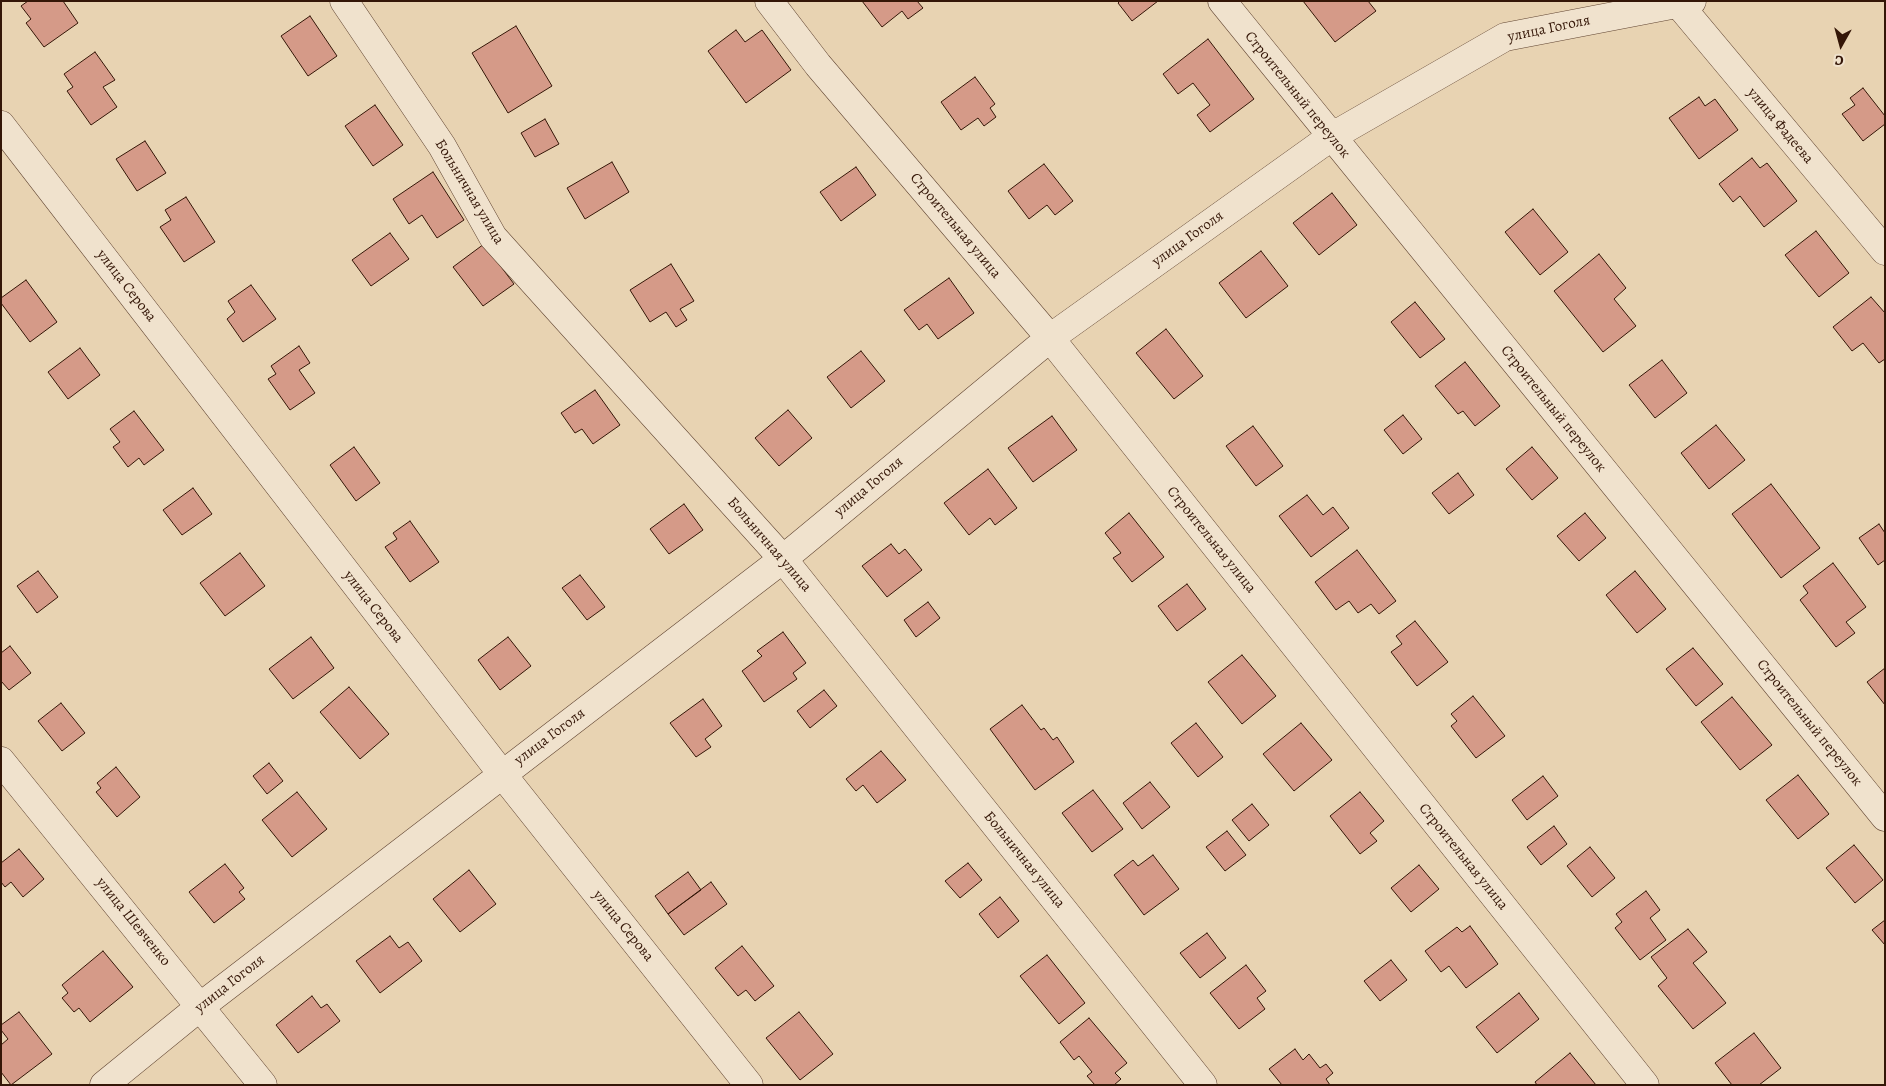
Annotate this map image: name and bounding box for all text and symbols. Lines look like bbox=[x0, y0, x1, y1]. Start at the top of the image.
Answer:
street label: улица Гоголя bbox=[1506, 11, 1592, 47]
north arrow bbox=[1816, 20, 1866, 70]
street label: Строительный переулок bbox=[1240, 28, 1354, 162]
text: С bbox=[1834, 50, 1845, 70]
street label: улица Фадеева bbox=[1743, 84, 1817, 168]
street label: Больничная улица bbox=[431, 136, 507, 248]
street label: Строительная улица bbox=[906, 170, 1004, 282]
street label: улица Гоголя bbox=[1149, 207, 1227, 271]
street label: улица Серова bbox=[92, 246, 160, 326]
street label: Строительный переулок bbox=[1496, 342, 1610, 476]
street label: улица Гоголя bbox=[831, 453, 907, 521]
street label: Строительная улица bbox=[1162, 483, 1260, 597]
street label: Больничная улица bbox=[723, 494, 815, 596]
street label: улица Серова bbox=[339, 567, 407, 647]
street label: Строительный переулок bbox=[1752, 656, 1866, 790]
street label: улица Гоголя bbox=[511, 705, 589, 769]
street label: Строительная улица bbox=[1414, 800, 1512, 914]
street label: Больничная улица bbox=[979, 808, 1069, 912]
street label: улица Шевченко bbox=[92, 874, 174, 970]
street label: улица Серова bbox=[589, 887, 657, 965]
street label: улица Гоголя bbox=[191, 951, 269, 1017]

